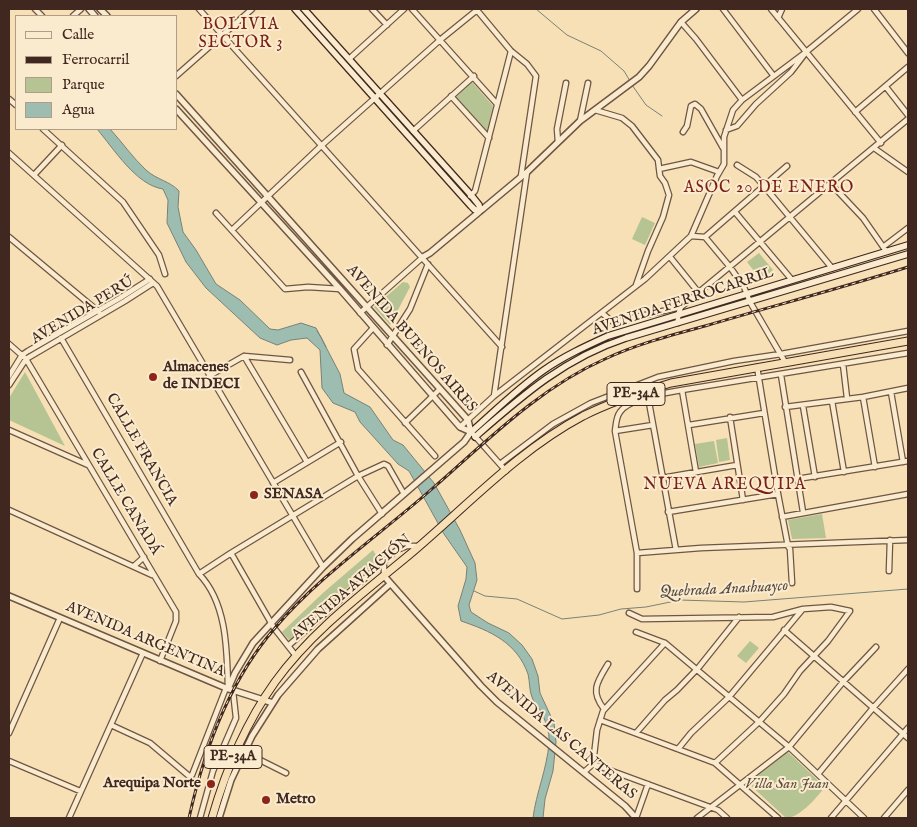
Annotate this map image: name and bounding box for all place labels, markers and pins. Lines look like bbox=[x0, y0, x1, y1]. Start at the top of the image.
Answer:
place label: Almacenes de INDECI bbox=[163, 359, 240, 394]
marker: Almacenes de INDECI bbox=[147, 371, 159, 383]
place label: SENASA bbox=[264, 486, 323, 504]
marker: SENASA bbox=[248, 489, 260, 501]
place label: Arequipa Norte bbox=[103, 775, 201, 793]
marker: Arequipa Norte bbox=[205, 778, 217, 790]
place label: Metro bbox=[276, 791, 316, 809]
marker: Metro bbox=[260, 794, 272, 806]

